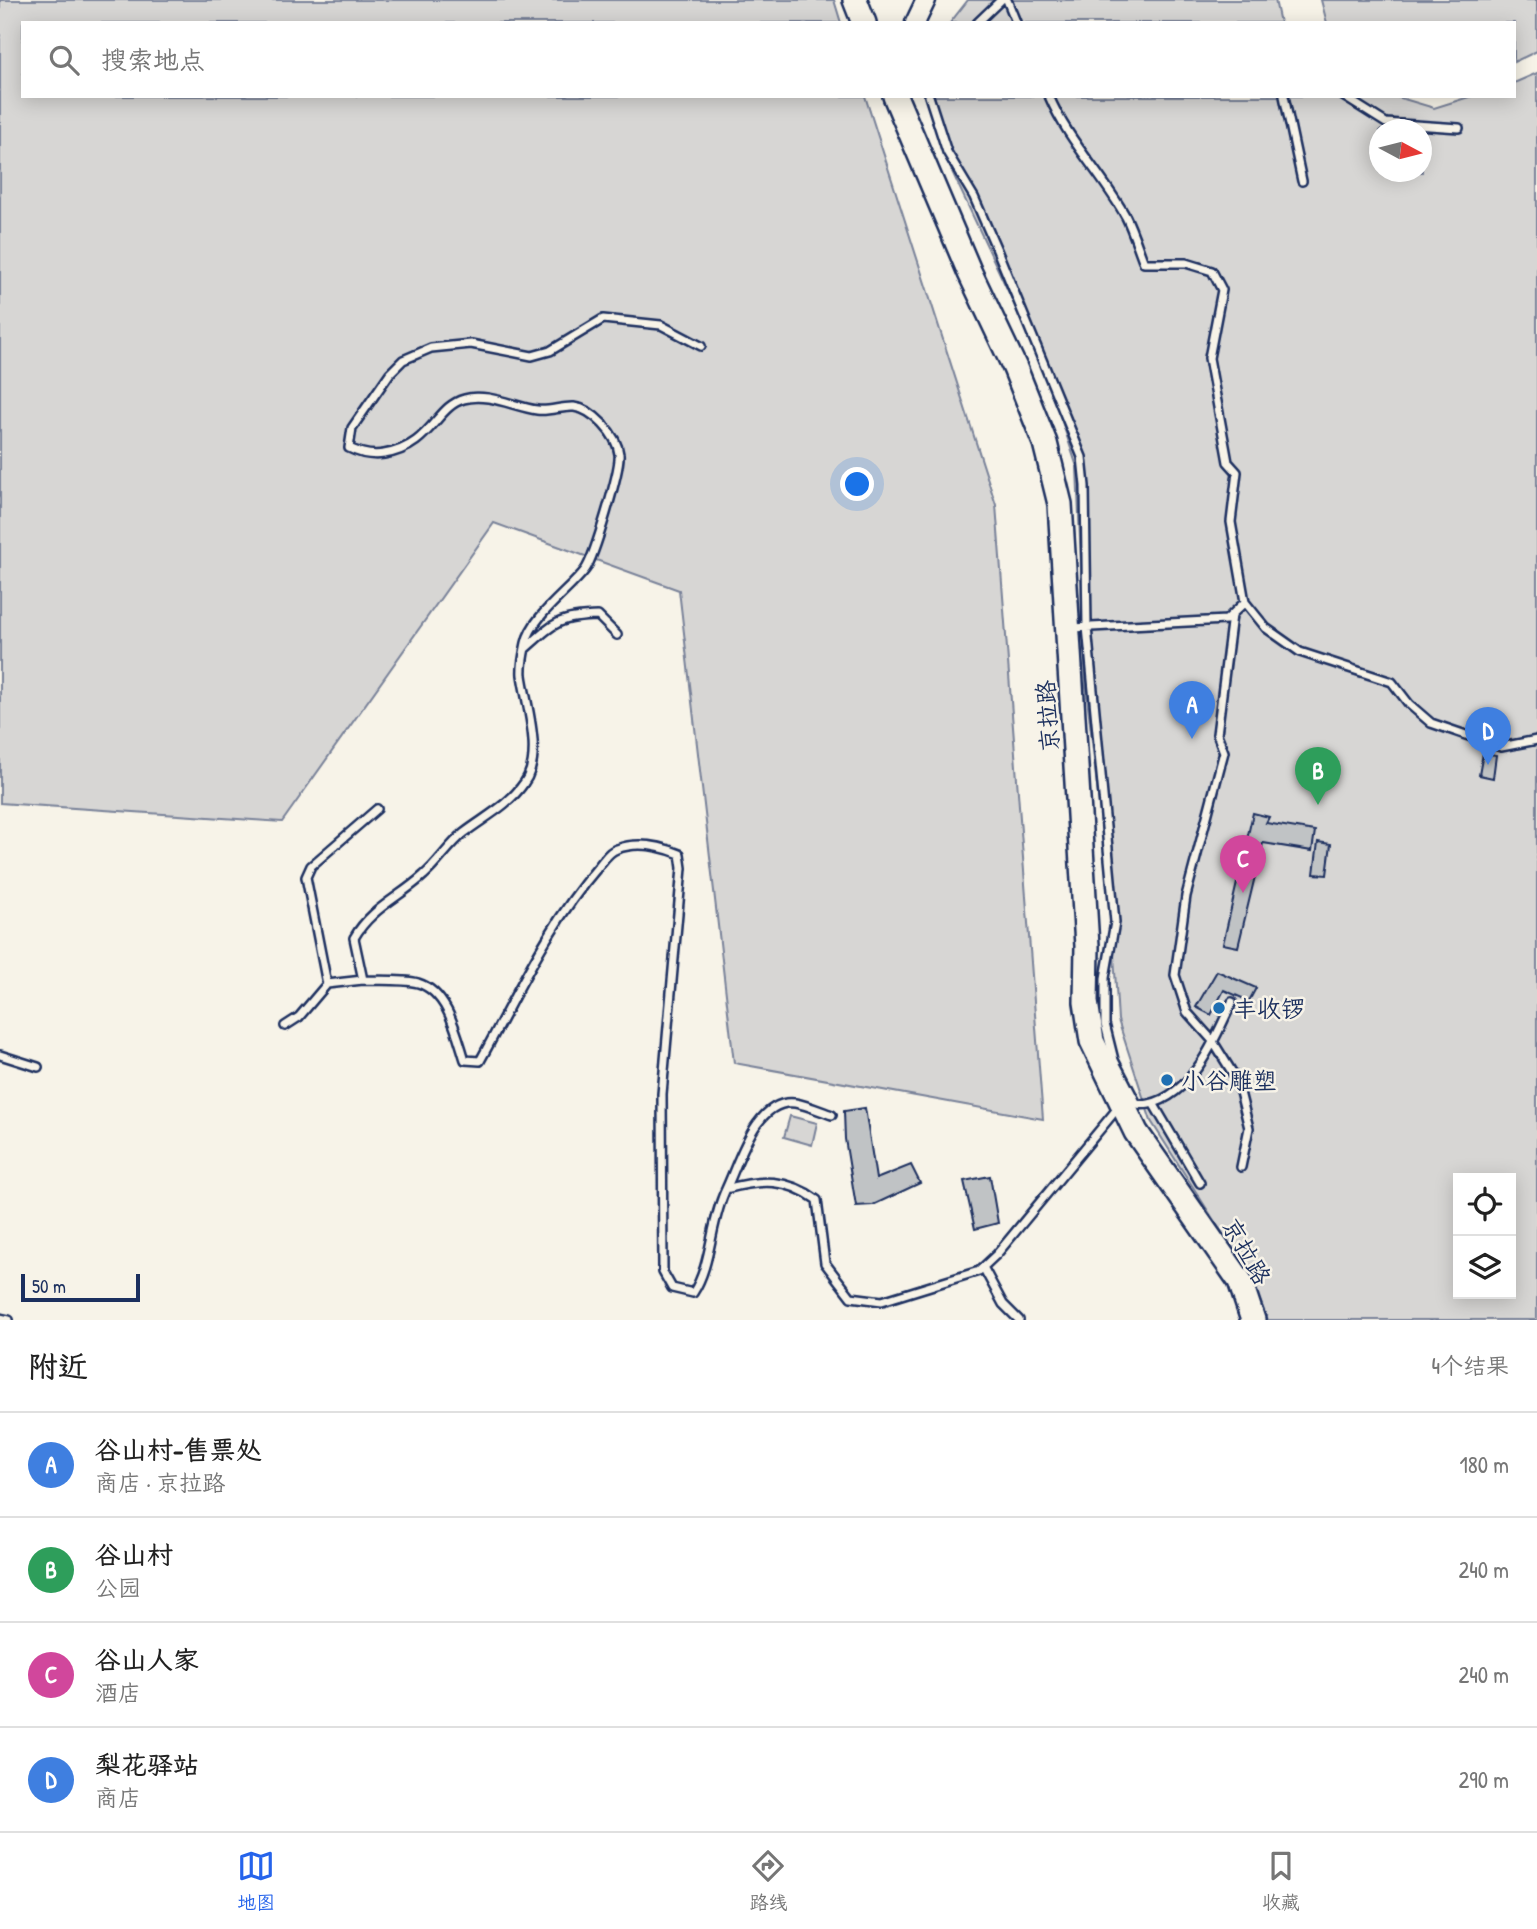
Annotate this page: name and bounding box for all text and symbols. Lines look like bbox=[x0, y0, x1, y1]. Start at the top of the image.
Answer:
search box bbox=[21, 21, 1516, 98]
icon: search bbox=[45, 41, 83, 79]
text: 搜索地点 bbox=[101, 42, 205, 77]
north arrow bbox=[1369, 119, 1432, 182]
your location bbox=[840, 467, 874, 501]
street label: 京拉路 bbox=[1029, 679, 1065, 753]
pin: A bbox=[1169, 681, 1215, 739]
pin: D bbox=[1465, 707, 1511, 765]
pin: B bbox=[1295, 747, 1341, 805]
pin: C bbox=[1220, 835, 1266, 893]
place label: 丰收锣 bbox=[1233, 992, 1305, 1024]
marker: 丰收锣 bbox=[1211, 1000, 1227, 1016]
place label: 小谷雕塑 bbox=[1181, 1064, 1277, 1096]
marker: 小谷雕塑 bbox=[1159, 1072, 1175, 1088]
map controls bbox=[1453, 1173, 1516, 1299]
button: locate bbox=[1453, 1173, 1516, 1236]
street label: 京拉路 bbox=[1215, 1212, 1279, 1290]
button: layers bbox=[1453, 1236, 1516, 1299]
scale bar bbox=[21, 1271, 140, 1303]
text: 50 m bbox=[32, 1273, 66, 1299]
text: 附近 bbox=[28, 1346, 88, 1386]
text: 4个结果 bbox=[1431, 1350, 1509, 1381]
text: 谷山村-售票处 bbox=[95, 1432, 262, 1467]
text: A bbox=[45, 1449, 57, 1480]
text: 180 m bbox=[1459, 1449, 1509, 1480]
text: 商店 · 京拉路 bbox=[95, 1467, 225, 1498]
text: 谷山村 bbox=[95, 1537, 173, 1572]
text: B bbox=[45, 1554, 57, 1585]
text: 240 m bbox=[1458, 1554, 1509, 1585]
text: 公园 bbox=[95, 1572, 141, 1603]
text: 谷山人家 bbox=[95, 1642, 199, 1677]
text: C bbox=[45, 1659, 57, 1690]
text: 240 m bbox=[1458, 1659, 1509, 1690]
text: 酒店 bbox=[95, 1677, 141, 1708]
text: 梨花驿站 bbox=[95, 1747, 199, 1782]
text: D bbox=[46, 1764, 56, 1795]
text: 290 m bbox=[1459, 1764, 1509, 1795]
text: 商店 bbox=[95, 1782, 141, 1813]
tab: 地图 bbox=[237, 1847, 275, 1915]
tab: 路线 bbox=[749, 1847, 788, 1915]
tab: 收藏 bbox=[1262, 1847, 1300, 1915]

